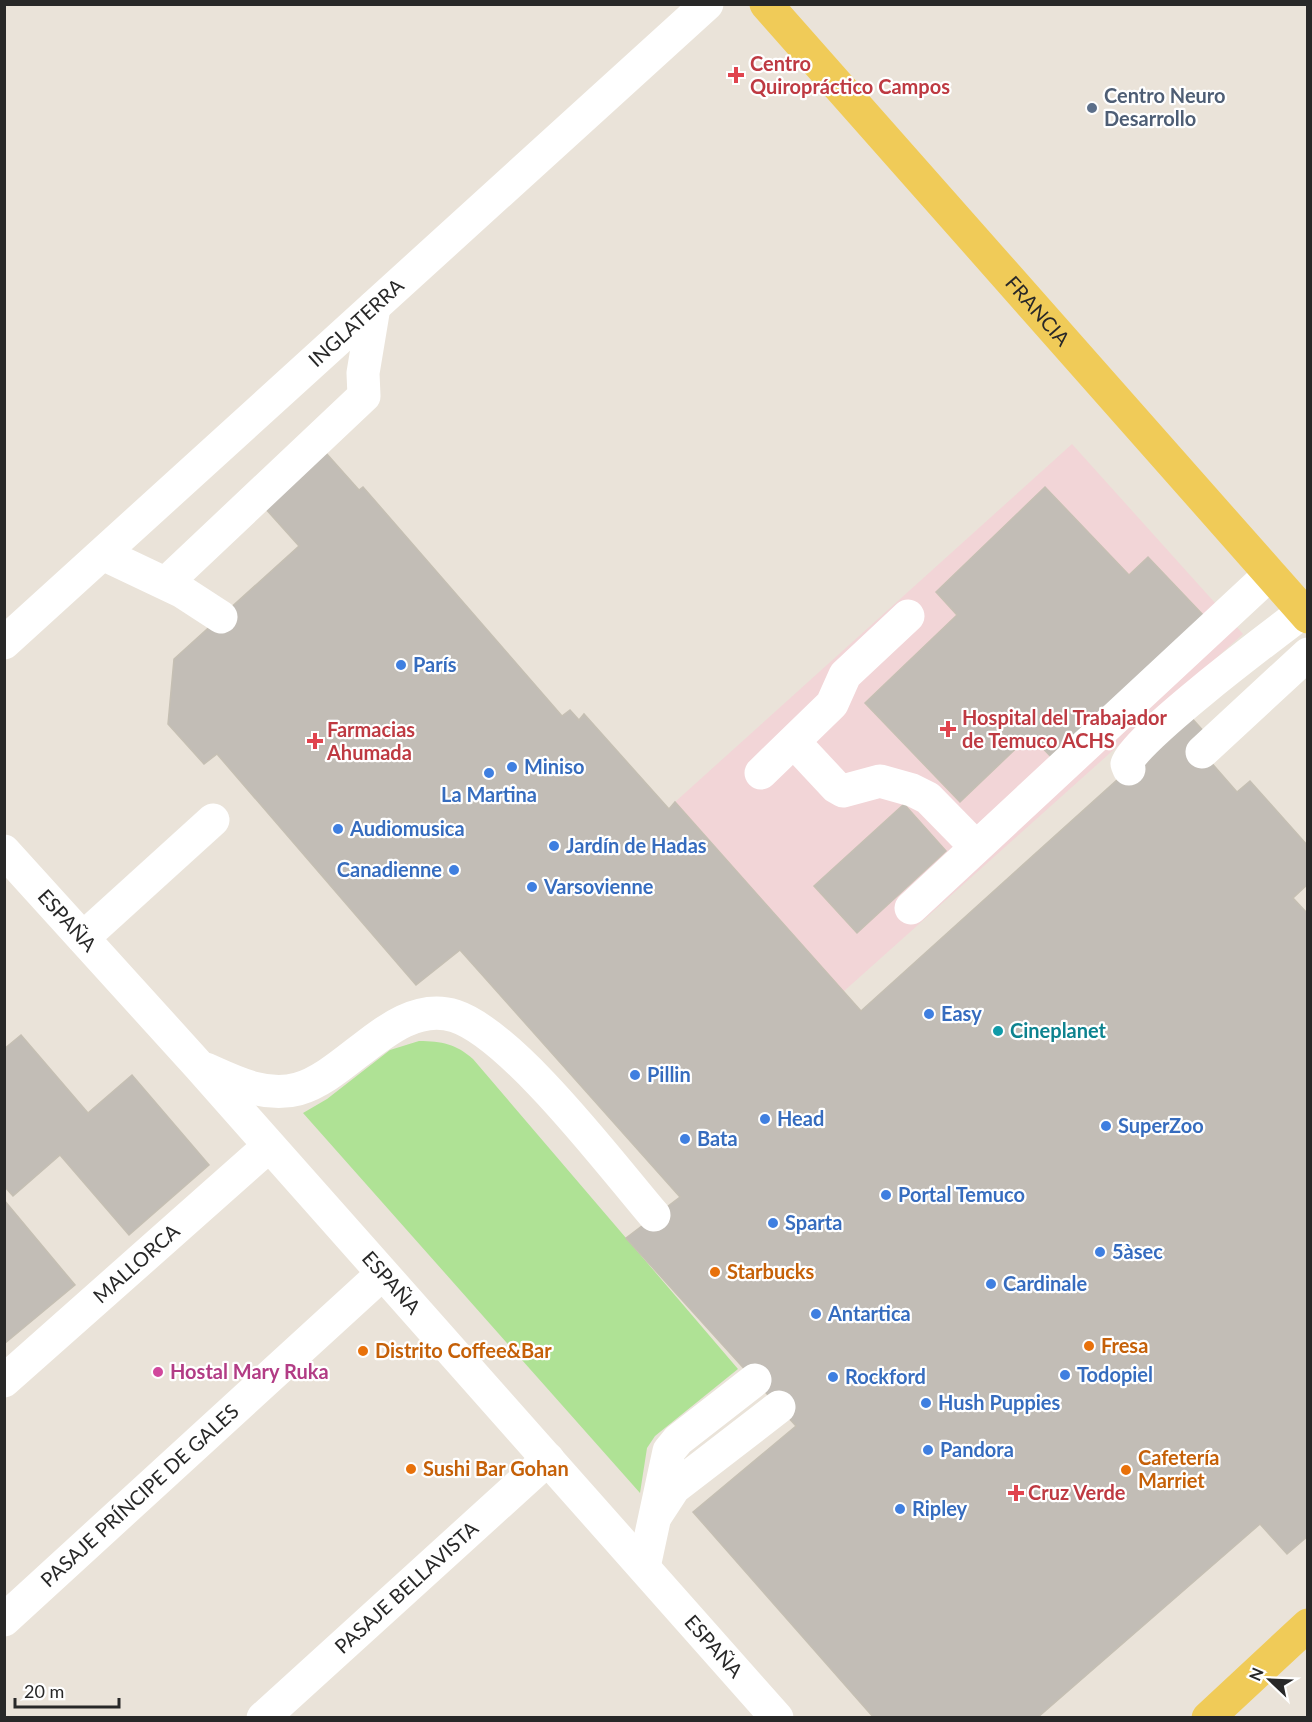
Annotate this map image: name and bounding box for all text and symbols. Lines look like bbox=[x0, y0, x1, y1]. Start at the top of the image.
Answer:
place label: Centro Quiropráctico Campos bbox=[750, 51, 950, 98]
marker: Centro Quiropráctico Campos bbox=[727, 66, 745, 84]
place label: Centro Neuro Desarrollo bbox=[1104, 83, 1226, 130]
marker: Centro Neuro Desarrollo bbox=[1085, 101, 1099, 115]
street label: FRANCIA bbox=[1001, 271, 1076, 351]
street label: INGLATERRA bbox=[303, 273, 408, 371]
place label: París bbox=[413, 652, 457, 676]
marker: París bbox=[394, 658, 408, 672]
place label: Hospital del Trabajador de Temuco ACHS bbox=[962, 705, 1168, 752]
place label: Farmacias Ahumada bbox=[326, 717, 415, 764]
marker: Hospital del Trabajador de Temuco ACHS bbox=[939, 720, 957, 738]
marker: Farmacias Ahumada bbox=[308, 734, 322, 748]
place label: Miniso bbox=[524, 754, 584, 778]
marker: Miniso bbox=[505, 760, 519, 774]
marker: La Martina bbox=[482, 766, 496, 780]
place label: La Martina bbox=[441, 782, 537, 806]
place label: Audiomusica bbox=[349, 816, 465, 840]
marker: Audiomusica bbox=[331, 822, 345, 836]
place label: Jardín de Hadas bbox=[566, 833, 707, 857]
marker: Jardín de Hadas bbox=[547, 839, 561, 853]
place label: Canadienne bbox=[337, 857, 442, 881]
marker: Canadienne bbox=[447, 863, 461, 877]
place label: Varsovienne bbox=[543, 874, 654, 898]
marker: Varsovienne bbox=[525, 880, 539, 894]
street label: ESPAÑA bbox=[34, 884, 103, 956]
place label: Easy bbox=[941, 1001, 982, 1025]
marker: Easy bbox=[922, 1007, 936, 1021]
place label: Cineplanet bbox=[1010, 1018, 1107, 1042]
marker: Cineplanet bbox=[991, 1024, 1005, 1038]
place label: Pillin bbox=[647, 1062, 691, 1086]
marker: Pillin bbox=[628, 1068, 642, 1082]
place label: Head bbox=[777, 1106, 824, 1130]
marker: Head bbox=[758, 1112, 772, 1126]
place label: SuperZoo bbox=[1118, 1113, 1204, 1137]
marker: SuperZoo bbox=[1099, 1119, 1113, 1133]
place label: Bata bbox=[697, 1126, 738, 1150]
marker: Bata bbox=[678, 1132, 692, 1146]
place label: Portal Temuco bbox=[898, 1182, 1025, 1206]
marker: Portal Temuco bbox=[879, 1188, 893, 1202]
place label: Sparta bbox=[785, 1210, 842, 1234]
marker: Sparta bbox=[766, 1216, 780, 1230]
street label: MALLORCA bbox=[88, 1218, 184, 1307]
place label: 5àsec bbox=[1112, 1239, 1163, 1263]
marker: 5àsec bbox=[1093, 1245, 1107, 1259]
street label: ESPAÑA bbox=[358, 1246, 426, 1319]
place label: Starbucks bbox=[727, 1259, 815, 1283]
marker: Starbucks bbox=[708, 1265, 722, 1279]
place label: Cardinale bbox=[1003, 1271, 1087, 1295]
marker: Cardinale bbox=[984, 1277, 998, 1291]
place label: Antartica bbox=[827, 1301, 911, 1325]
marker: Antartica bbox=[809, 1307, 823, 1321]
place label: Fresa bbox=[1101, 1333, 1148, 1357]
place label: Distrito Coffee&Bar bbox=[375, 1338, 552, 1362]
marker: Fresa bbox=[1082, 1339, 1096, 1353]
marker: Distrito Coffee&Bar bbox=[356, 1344, 370, 1358]
place label: Hostal Mary Ruka bbox=[170, 1359, 329, 1383]
place label: Todopiel bbox=[1077, 1362, 1153, 1386]
place label: Rockford bbox=[845, 1364, 926, 1388]
marker: Hostal Mary Ruka bbox=[151, 1365, 165, 1379]
marker: Todopiel bbox=[1058, 1368, 1072, 1382]
marker: Rockford bbox=[826, 1370, 840, 1384]
place label: Hush Puppies bbox=[938, 1390, 1061, 1414]
marker: Hush Puppies bbox=[919, 1396, 933, 1410]
street label: PASAJE PRÍNCIPE DE GALES bbox=[35, 1399, 243, 1592]
place label: Pandora bbox=[940, 1437, 1014, 1461]
marker: Pandora bbox=[921, 1443, 935, 1457]
place label: Cafetería Marriet bbox=[1138, 1445, 1219, 1492]
place label: Sushi Bar Gohan bbox=[423, 1456, 569, 1480]
marker: Sushi Bar Gohan bbox=[404, 1462, 418, 1476]
marker: Cafetería Marriet bbox=[1119, 1463, 1133, 1477]
place label: Cruz Verde bbox=[1028, 1480, 1126, 1504]
marker: Cruz Verde bbox=[1009, 1486, 1023, 1500]
place label: Ripley bbox=[912, 1496, 968, 1520]
marker: Ripley bbox=[893, 1502, 907, 1516]
street label: PASAJE BELLAVISTA bbox=[329, 1515, 483, 1658]
street label: ESPAÑA bbox=[680, 1609, 749, 1682]
north arrow bbox=[1240, 1650, 1300, 1710]
text: N bbox=[1245, 1665, 1267, 1683]
scale bar bbox=[15, 1671, 118, 1709]
text: 20 m bbox=[24, 1680, 64, 1702]

